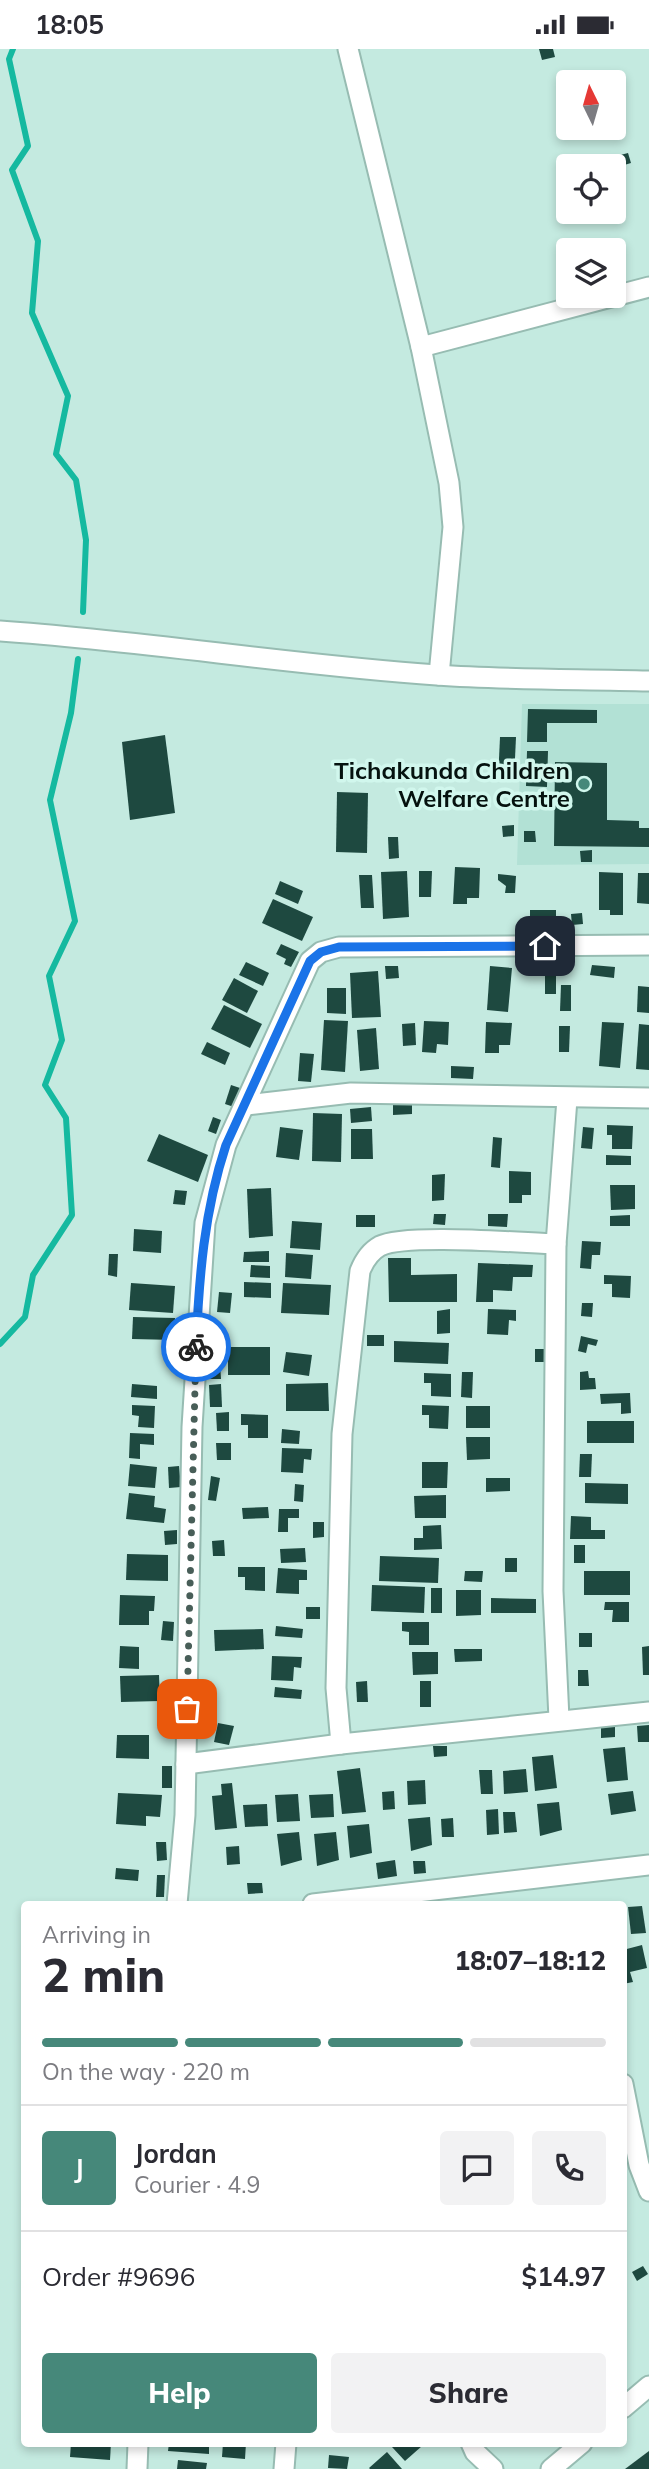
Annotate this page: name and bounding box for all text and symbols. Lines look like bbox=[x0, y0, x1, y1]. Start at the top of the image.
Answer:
text: 18:05 bbox=[35, 8, 104, 41]
north arrow bbox=[556, 70, 626, 140]
map controls bbox=[556, 70, 626, 308]
button: locate bbox=[556, 154, 626, 224]
button: layers bbox=[556, 238, 626, 308]
place label: Tichakunda Children Welfare Centre bbox=[334, 755, 570, 813]
marker: Tichakunda Children Welfare Centre bbox=[576, 776, 592, 792]
pin bbox=[515, 916, 575, 976]
icon: home bbox=[526, 927, 564, 965]
courier bbox=[161, 1312, 231, 1382]
icon: bike bbox=[177, 1328, 215, 1366]
pin bbox=[157, 1679, 217, 1739]
icon: bag bbox=[168, 1690, 206, 1728]
text: Arriving in bbox=[42, 1920, 151, 1949]
text: 18:07–18:12 bbox=[455, 1944, 606, 1977]
text: 2 min bbox=[42, 1946, 165, 2004]
text: On the way · 220 m bbox=[42, 2057, 250, 2086]
button: chat bbox=[440, 2131, 514, 2205]
button: phone bbox=[532, 2131, 606, 2205]
text: Jordan bbox=[134, 2137, 217, 2170]
text: J bbox=[74, 2152, 84, 2185]
text: Courier · 4.9 bbox=[134, 2170, 260, 2199]
text: Order #9696 bbox=[42, 2260, 195, 2293]
text: $14.97 bbox=[522, 2260, 606, 2293]
button: Help bbox=[42, 2353, 317, 2433]
button: Share bbox=[331, 2353, 606, 2433]

